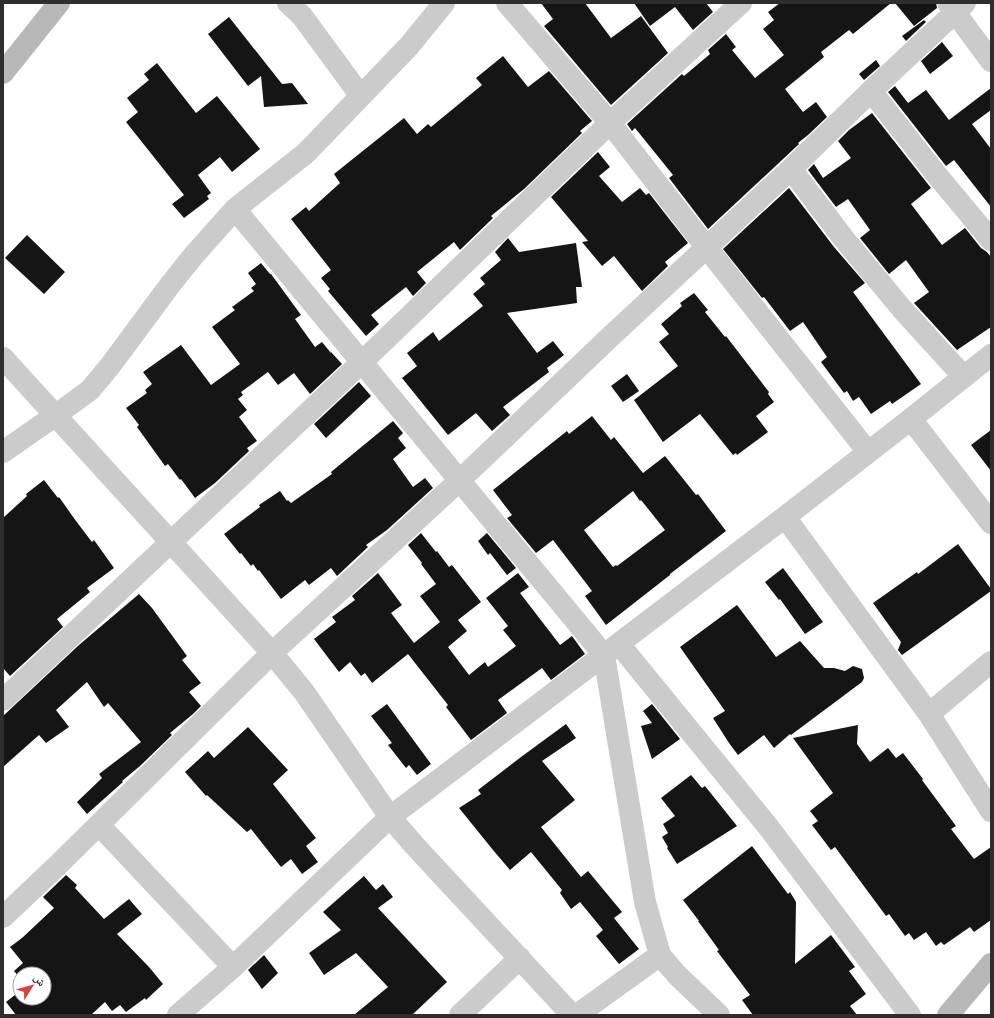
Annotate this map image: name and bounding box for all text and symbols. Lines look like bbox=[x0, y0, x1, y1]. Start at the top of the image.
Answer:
north arrow bbox=[12, 966, 52, 1006]
text: ش bbox=[30, 972, 48, 990]

